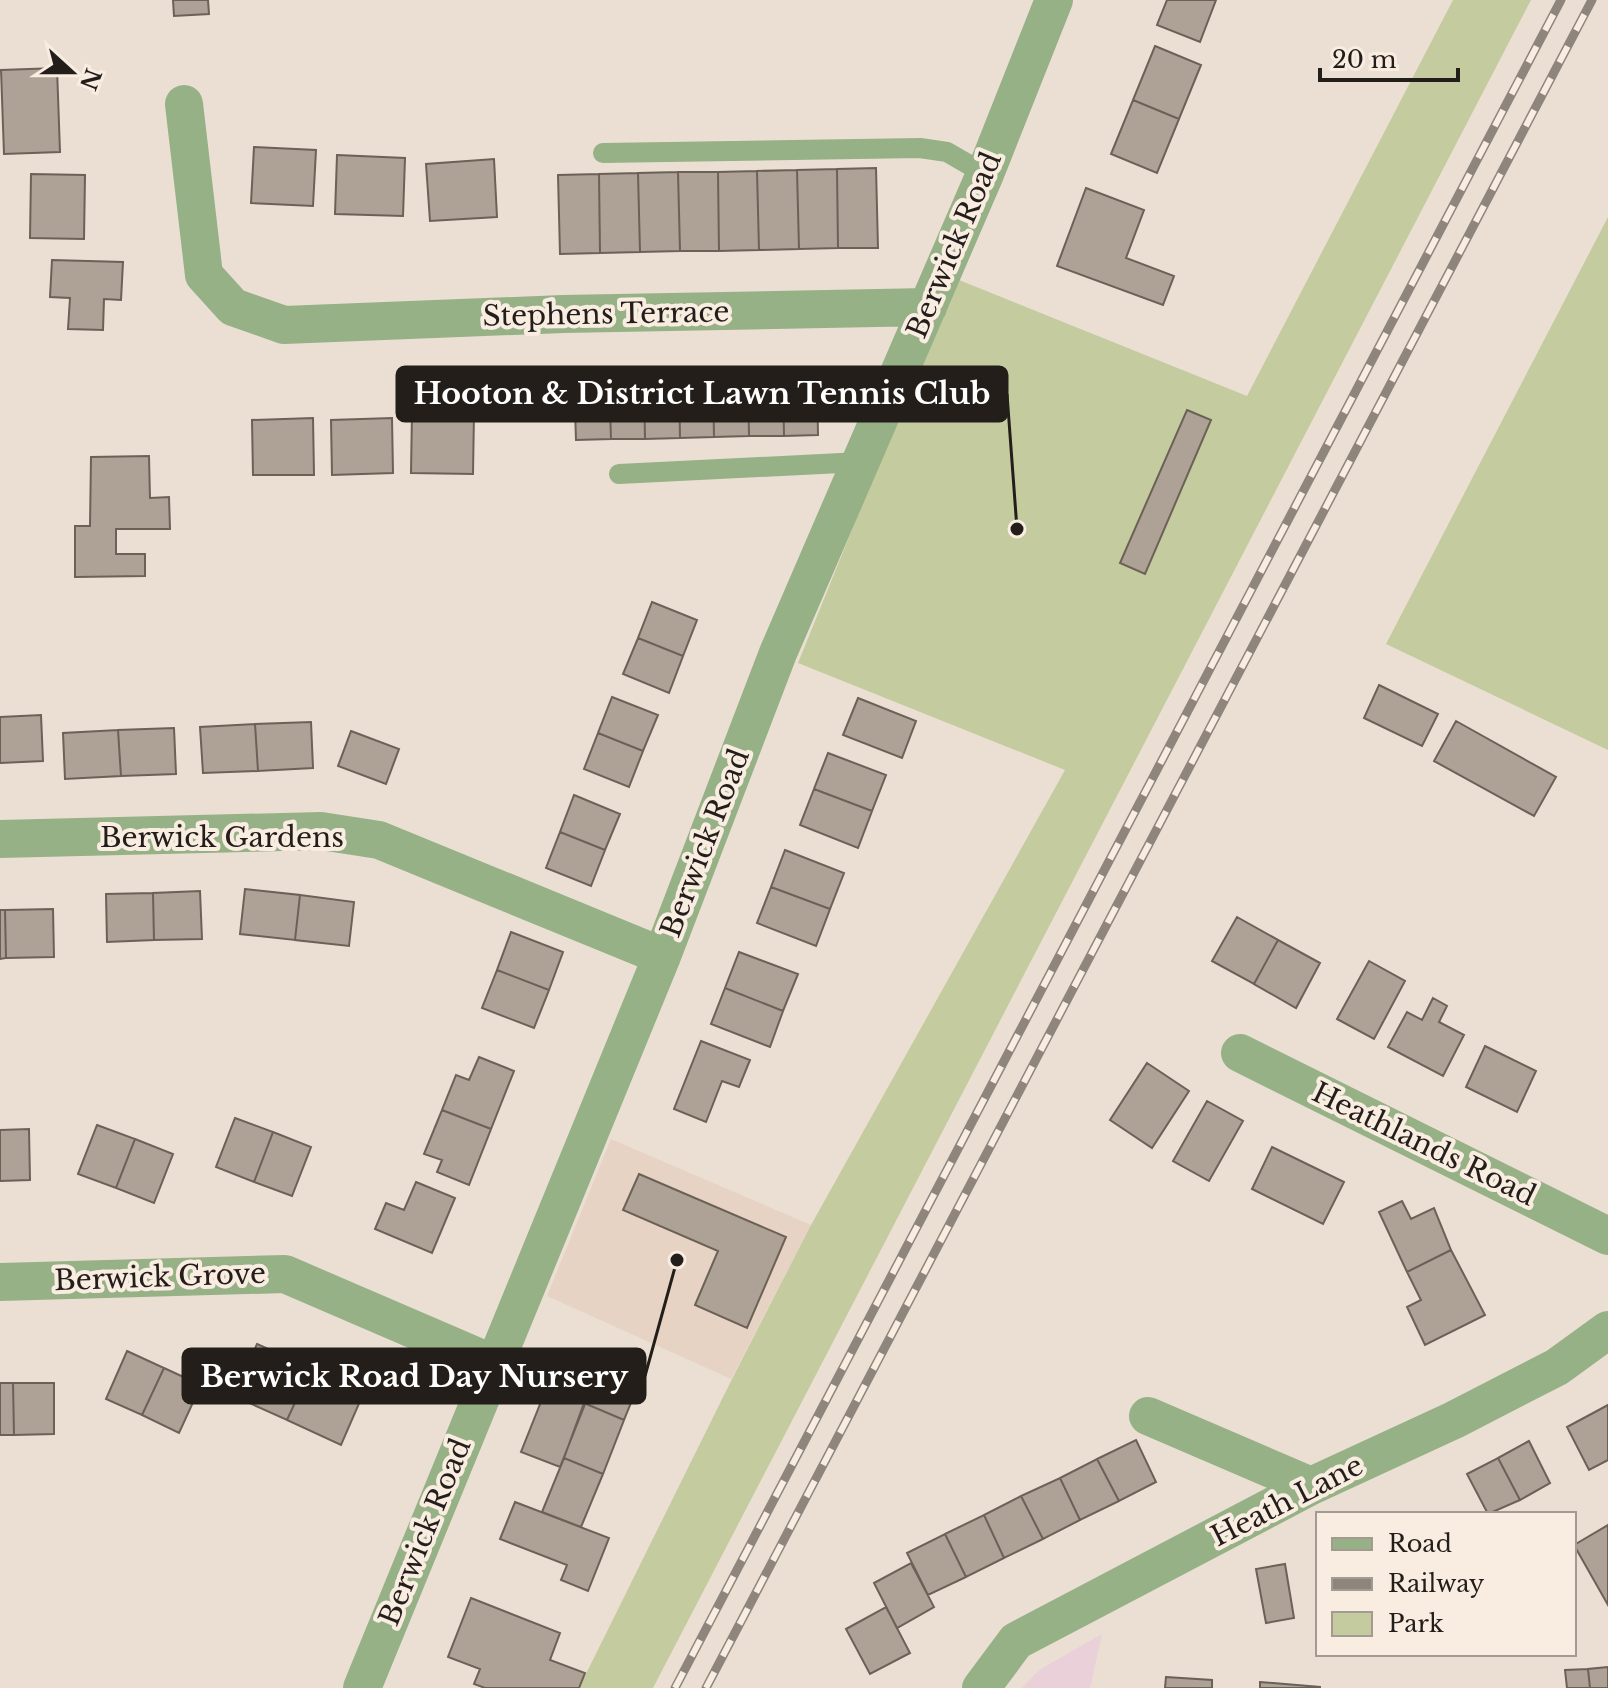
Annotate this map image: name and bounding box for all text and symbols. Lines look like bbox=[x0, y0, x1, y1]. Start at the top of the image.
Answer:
north arrow bbox=[32, 32, 112, 112]
scale bar bbox=[1320, 32, 1458, 82]
text: 20 m bbox=[1332, 45, 1397, 74]
text: N bbox=[74, 64, 107, 94]
street label: Berwick Road bbox=[899, 147, 1009, 343]
street label: Stephens Terrace bbox=[482, 294, 730, 334]
callout: Hooton & District Lawn Tennis Club bbox=[397, 367, 1007, 421]
text: Hooton & District Lawn Tennis Club bbox=[414, 375, 991, 412]
street label: Berwick Road bbox=[653, 744, 757, 942]
street label: Berwick Gardens bbox=[100, 820, 344, 855]
street label: Heathlands Road bbox=[1306, 1075, 1542, 1213]
street label: Berwick Grove bbox=[54, 1256, 266, 1298]
callout: Berwick Road Day Nursery bbox=[183, 1349, 645, 1403]
text: Berwick Road Day Nursery bbox=[200, 1358, 629, 1395]
street label: Berwick Road bbox=[372, 1433, 478, 1631]
street label: Heath Lane bbox=[1205, 1448, 1369, 1554]
legend bbox=[1316, 1512, 1576, 1656]
text: Road bbox=[1388, 1529, 1452, 1558]
text: Railway bbox=[1388, 1569, 1485, 1598]
text: Park bbox=[1388, 1609, 1444, 1638]

